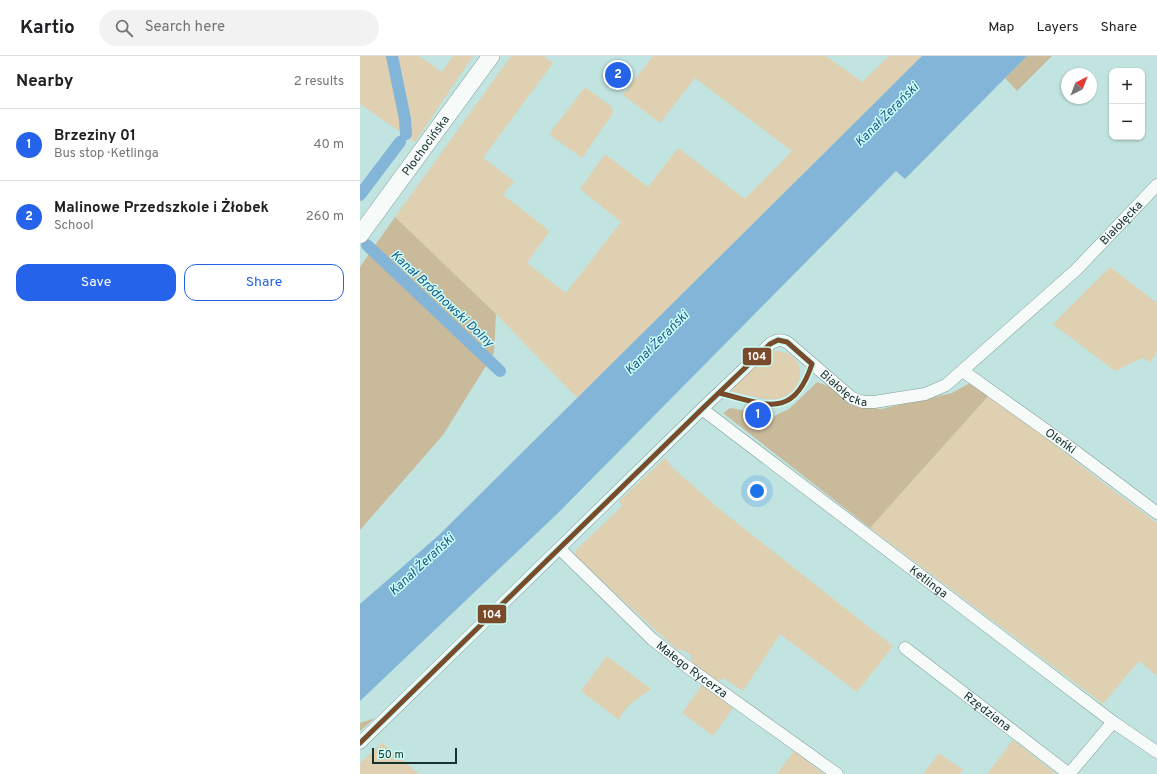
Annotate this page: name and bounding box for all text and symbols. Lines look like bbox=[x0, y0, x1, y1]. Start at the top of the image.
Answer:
search box bbox=[99, 10, 379, 46]
text: Kartio bbox=[20, 16, 75, 40]
icon: search bbox=[113, 17, 135, 39]
text: Search here bbox=[145, 18, 225, 37]
text: Map bbox=[988, 19, 1014, 36]
text: Layers bbox=[1036, 19, 1078, 36]
text: Share bbox=[1100, 19, 1137, 36]
pin: 2 bbox=[605, 60, 631, 90]
north arrow bbox=[1061, 68, 1097, 104]
map controls bbox=[1109, 68, 1145, 140]
button: + bbox=[1109, 68, 1145, 104]
text: Nearby bbox=[16, 71, 73, 93]
text: 2 results bbox=[294, 74, 344, 90]
water label: Kanał Żerański bbox=[851, 78, 923, 151]
button: − bbox=[1109, 104, 1145, 140]
street label: Płochocińska bbox=[399, 113, 454, 180]
text: Brzeziny 01 bbox=[54, 127, 136, 146]
text: 1 bbox=[26, 137, 32, 153]
text: 40 m bbox=[314, 137, 344, 153]
text: Bus stop · Ketlinga bbox=[54, 146, 159, 162]
street label: Białołęcka bbox=[1097, 198, 1147, 249]
text: Malinowe Przedszkole i Żłobek bbox=[54, 199, 269, 218]
text: 2 bbox=[25, 209, 33, 225]
text: 260 m bbox=[306, 209, 344, 225]
text: School bbox=[54, 218, 94, 234]
water label: Kanał Bródnowski Dolny bbox=[387, 248, 497, 352]
button: Save bbox=[16, 264, 176, 301]
button: Share bbox=[184, 264, 344, 301]
water label: Kanał Żerański bbox=[621, 306, 693, 379]
line badge: 104 bbox=[742, 347, 772, 366]
text: 104 bbox=[748, 350, 766, 364]
street label: Białołęcka bbox=[816, 367, 867, 411]
pin: 1 bbox=[745, 400, 771, 430]
street label: Oleńki bbox=[1041, 425, 1079, 458]
your location bbox=[747, 481, 767, 501]
water label: Kanał Żerański bbox=[385, 529, 459, 600]
street label: Ketlinga bbox=[906, 563, 951, 602]
line badge: 104 bbox=[477, 604, 507, 624]
text: 104 bbox=[483, 608, 501, 622]
street label: Małego Rycerza bbox=[652, 638, 730, 702]
street label: Rzędziana bbox=[960, 689, 1014, 736]
scale bar bbox=[372, 746, 457, 765]
text: 50 m bbox=[378, 748, 404, 762]

